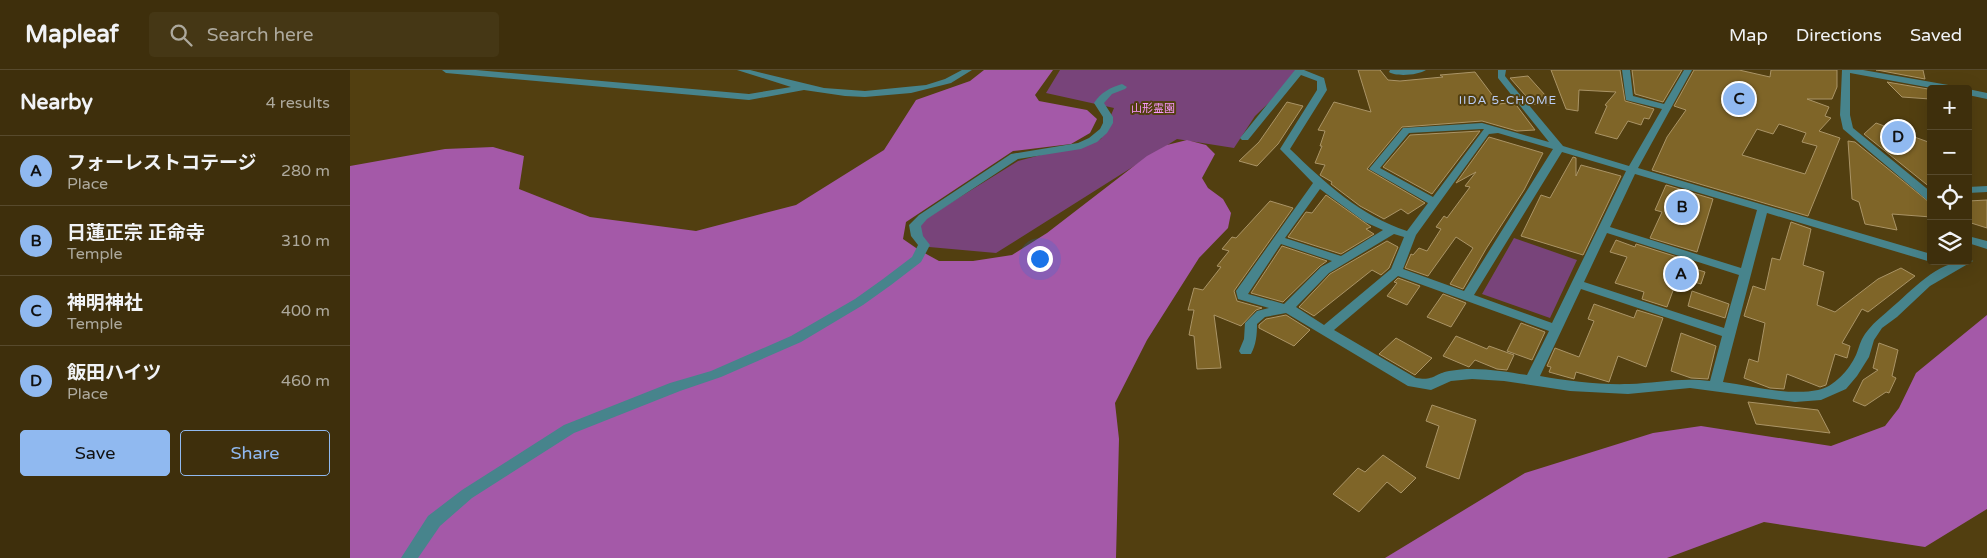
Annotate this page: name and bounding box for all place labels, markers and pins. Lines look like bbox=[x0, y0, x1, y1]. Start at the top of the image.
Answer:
pin: C bbox=[1723, 80, 1755, 118]
pin: D bbox=[1882, 118, 1914, 156]
pin: B bbox=[1666, 188, 1698, 226]
pin: A bbox=[1665, 255, 1697, 293]

